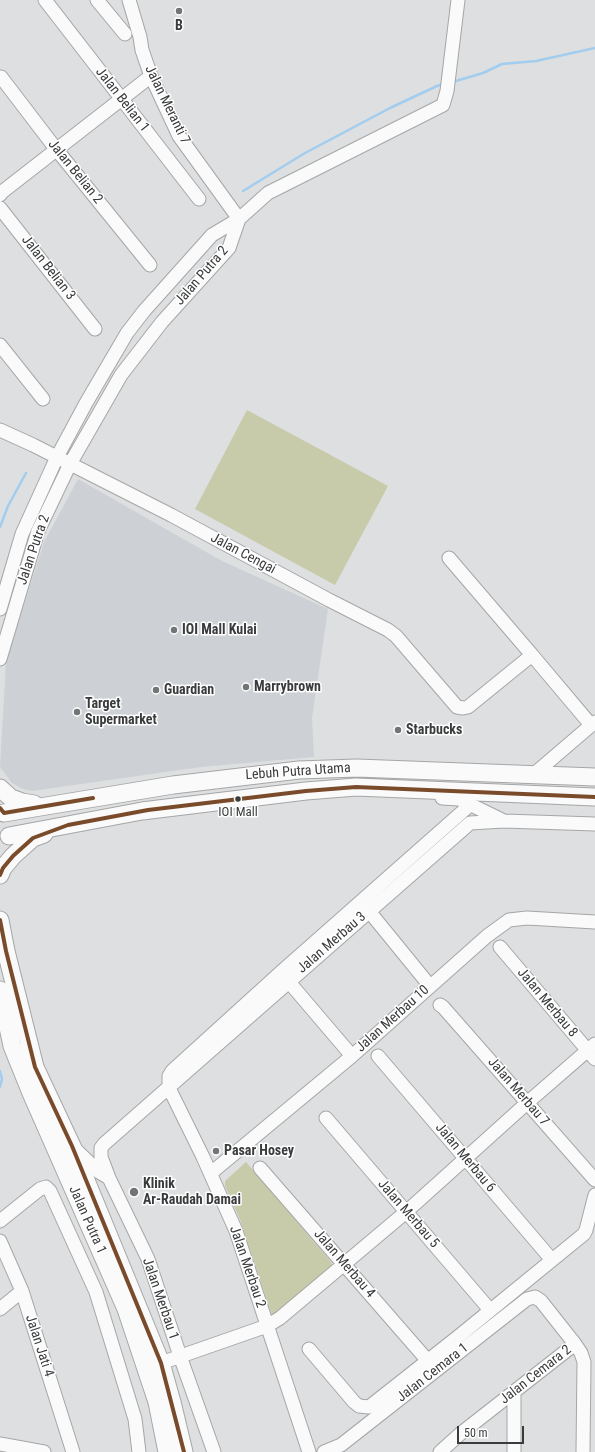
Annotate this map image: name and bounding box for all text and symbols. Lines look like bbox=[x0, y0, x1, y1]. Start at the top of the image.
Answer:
marker: B bbox=[174, 6, 184, 16]
place label: B bbox=[175, 18, 183, 34]
street label: Jalan Meranti 7 bbox=[141, 63, 193, 147]
street label: Jalan Belian 1 bbox=[91, 64, 153, 136]
street label: Jalan Belian 2 bbox=[44, 137, 106, 207]
street label: Jalan Belian 3 bbox=[17, 232, 79, 304]
street label: Jalan Putra 2 bbox=[172, 243, 232, 309]
street label: Jalan Putra 2 bbox=[14, 513, 54, 587]
street label: Jalan Cengai bbox=[207, 530, 279, 578]
place label: IOI Mall Kulai bbox=[182, 622, 257, 638]
marker: IOI Mall Kulai bbox=[169, 625, 179, 635]
place label: Marrybrown bbox=[254, 679, 321, 695]
place label: Guardian bbox=[164, 682, 214, 698]
marker: Marrybrown bbox=[241, 682, 251, 692]
marker: Guardian bbox=[151, 685, 161, 695]
place label: Target Supermarket bbox=[85, 696, 157, 728]
marker: Target Supermarket bbox=[72, 707, 82, 717]
place label: Starbucks bbox=[406, 722, 462, 738]
marker: Starbucks bbox=[393, 725, 403, 735]
street label: Lebuh Putra Utama bbox=[245, 760, 351, 784]
marker: IOI Mall bbox=[233, 794, 243, 804]
place label: IOI Mall bbox=[218, 805, 258, 821]
street label: Jalan Merbau 3 bbox=[294, 909, 370, 977]
street label: Jalan Merbau 8 bbox=[513, 965, 581, 1041]
street label: Jalan Merbau 10 bbox=[353, 982, 433, 1056]
street label: Jalan Merbau 7 bbox=[484, 1054, 552, 1130]
street label: Jalan Merbau 6 bbox=[431, 1120, 499, 1196]
place label: Pasar Hosey bbox=[224, 1143, 294, 1159]
marker: Pasar Hosey bbox=[211, 1146, 221, 1156]
place label: Klinik Ar-Raudah Damai bbox=[143, 1176, 241, 1208]
street label: Jalan Merbau 5 bbox=[374, 1176, 442, 1252]
street label: Jalan Putra 1 bbox=[65, 1183, 109, 1257]
marker: Klinik Ar-Raudah Damai bbox=[128, 1186, 140, 1198]
street label: Jalan Merbau 2 bbox=[225, 1224, 269, 1310]
street label: Jalan Merbau 4 bbox=[310, 1226, 378, 1302]
street label: Jalan Merbau 1 bbox=[138, 1256, 182, 1342]
street label: Jalan Jati 4 bbox=[21, 1313, 57, 1379]
street label: Jalan Cemara 1 bbox=[394, 1340, 472, 1406]
street label: Jalan Cemara 2 bbox=[497, 1342, 575, 1408]
scale bar bbox=[459, 1418, 526, 1444]
text: 50 m bbox=[464, 1426, 488, 1440]

